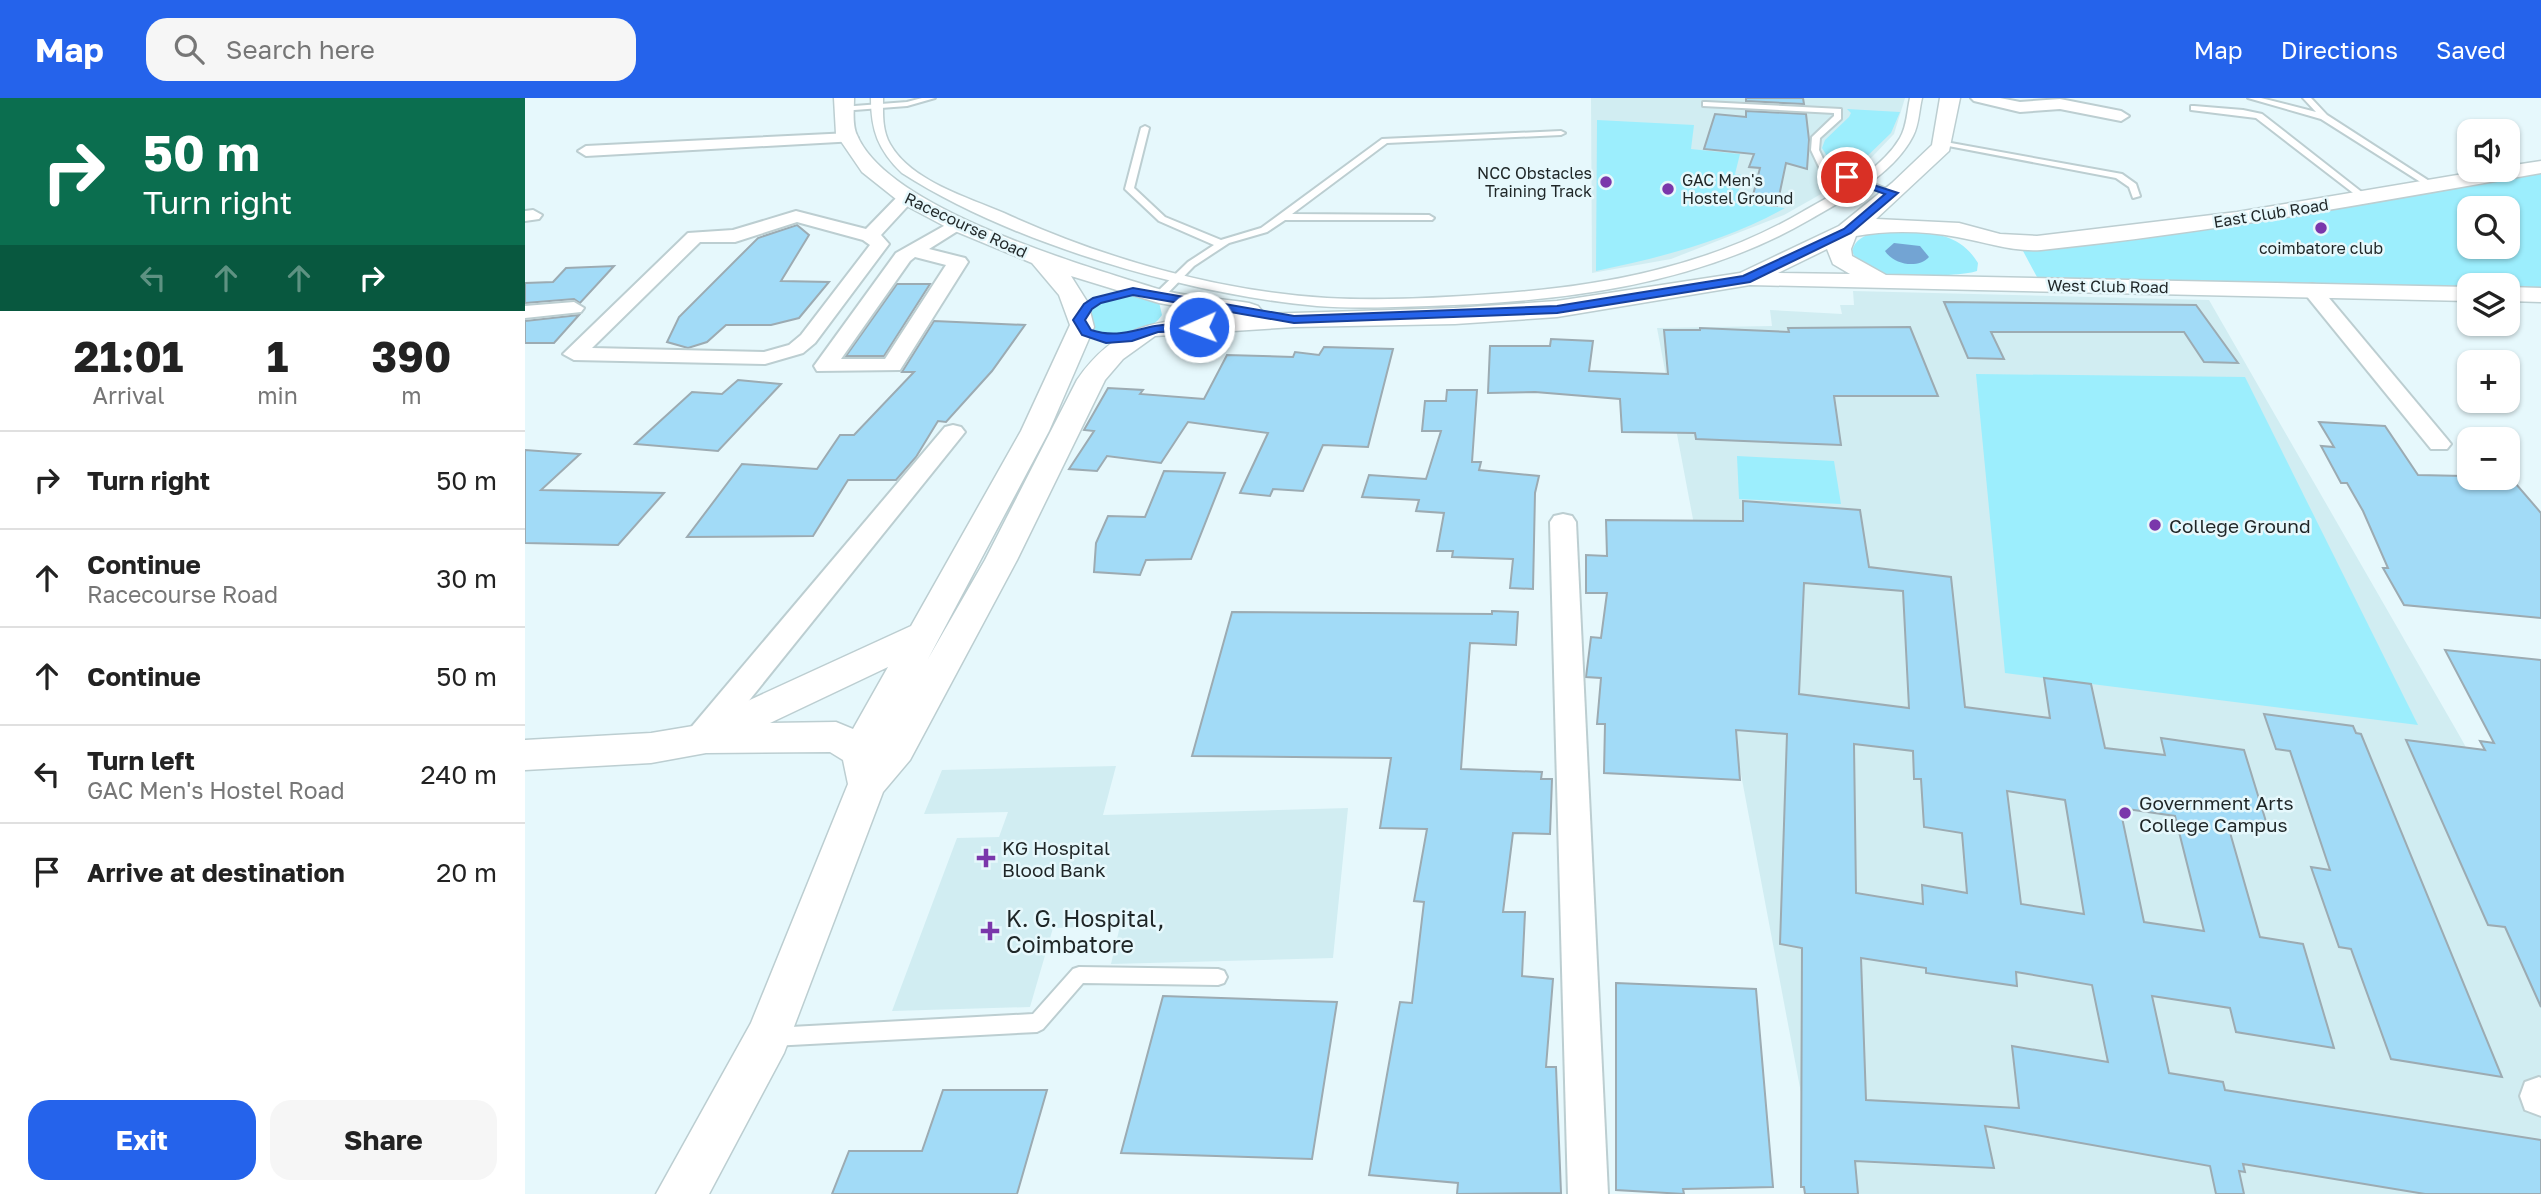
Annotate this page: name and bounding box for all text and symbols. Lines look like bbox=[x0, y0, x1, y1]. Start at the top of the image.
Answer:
search box bbox=[146, 18, 636, 81]
text: Map bbox=[35, 30, 104, 69]
icon: search bbox=[170, 30, 208, 68]
text: Search here bbox=[226, 34, 375, 65]
text: Map bbox=[2194, 35, 2243, 64]
text: Directions bbox=[2281, 35, 2398, 64]
text: Saved bbox=[2436, 35, 2506, 64]
map controls bbox=[2457, 119, 2520, 490]
button: sound bbox=[2457, 119, 2520, 182]
text: 50 m bbox=[143, 123, 260, 182]
icon: right bbox=[28, 126, 119, 217]
pin bbox=[1817, 147, 1877, 207]
icon: arrive bbox=[1828, 158, 1866, 196]
place label: NCC Obstacles Training Track bbox=[1477, 163, 1592, 201]
place label: GAC Men's Hostel Ground bbox=[1682, 170, 1793, 208]
marker: NCC Obstacles Training Track bbox=[1598, 174, 1614, 190]
marker: GAC Men's Hostel Ground bbox=[1660, 181, 1676, 197]
text: Turn right bbox=[143, 183, 292, 221]
street label: Racecourse Road bbox=[902, 188, 1030, 262]
street label: East Club Road bbox=[2212, 194, 2330, 232]
button: search bbox=[2457, 196, 2520, 259]
marker: coimbatore club bbox=[2313, 220, 2329, 236]
place label: coimbatore club bbox=[2259, 238, 2383, 258]
icon: left bbox=[134, 259, 172, 297]
icon: ahead bbox=[207, 259, 245, 297]
icon: ahead bbox=[280, 259, 318, 297]
icon: right bbox=[353, 259, 391, 297]
button: layers bbox=[2457, 273, 2520, 336]
street label: West Club Road bbox=[2047, 275, 2169, 297]
position arrow bbox=[1162, 290, 1236, 364]
text: 21:01 bbox=[74, 331, 183, 381]
text: 1 bbox=[267, 331, 288, 381]
text: 390 bbox=[372, 331, 451, 381]
button: + bbox=[2457, 350, 2520, 413]
text: Arrival bbox=[93, 381, 165, 409]
text: min bbox=[257, 381, 298, 409]
text: m bbox=[401, 381, 422, 409]
button: − bbox=[2457, 427, 2520, 490]
icon: right bbox=[28, 461, 66, 499]
text: Turn right bbox=[87, 465, 210, 496]
text: 50 m bbox=[436, 465, 497, 496]
place label: College Ground bbox=[2169, 514, 2311, 537]
marker: College Ground bbox=[2147, 517, 2163, 533]
text: Continue bbox=[87, 549, 201, 580]
icon: ahead bbox=[28, 559, 66, 597]
text: 30 m bbox=[436, 563, 497, 594]
text: Racecourse Road bbox=[87, 580, 278, 608]
icon: ahead bbox=[28, 657, 66, 695]
text: Continue bbox=[87, 661, 201, 692]
text: 50 m bbox=[436, 661, 497, 692]
text: Turn left bbox=[87, 745, 195, 776]
icon: left bbox=[28, 755, 66, 793]
text: 240 m bbox=[420, 759, 497, 790]
text: GAC Men's Hostel Road bbox=[87, 776, 345, 804]
place label: Government Arts College Campus bbox=[2139, 791, 2294, 836]
marker: Government Arts College Campus bbox=[2117, 805, 2133, 821]
place label: KG Hospital Blood Bank bbox=[1002, 836, 1110, 881]
marker: KG Hospital Blood Bank bbox=[976, 848, 996, 868]
icon: arrive bbox=[28, 853, 66, 891]
text: Arrive at destination bbox=[87, 857, 345, 888]
text: 20 m bbox=[436, 857, 497, 888]
place label: K. G. Hospital, Coimbatore bbox=[1006, 904, 1164, 958]
marker: K. G. Hospital, Coimbatore bbox=[980, 921, 1000, 941]
button: Exit bbox=[28, 1100, 256, 1180]
button: Share bbox=[270, 1100, 497, 1180]

